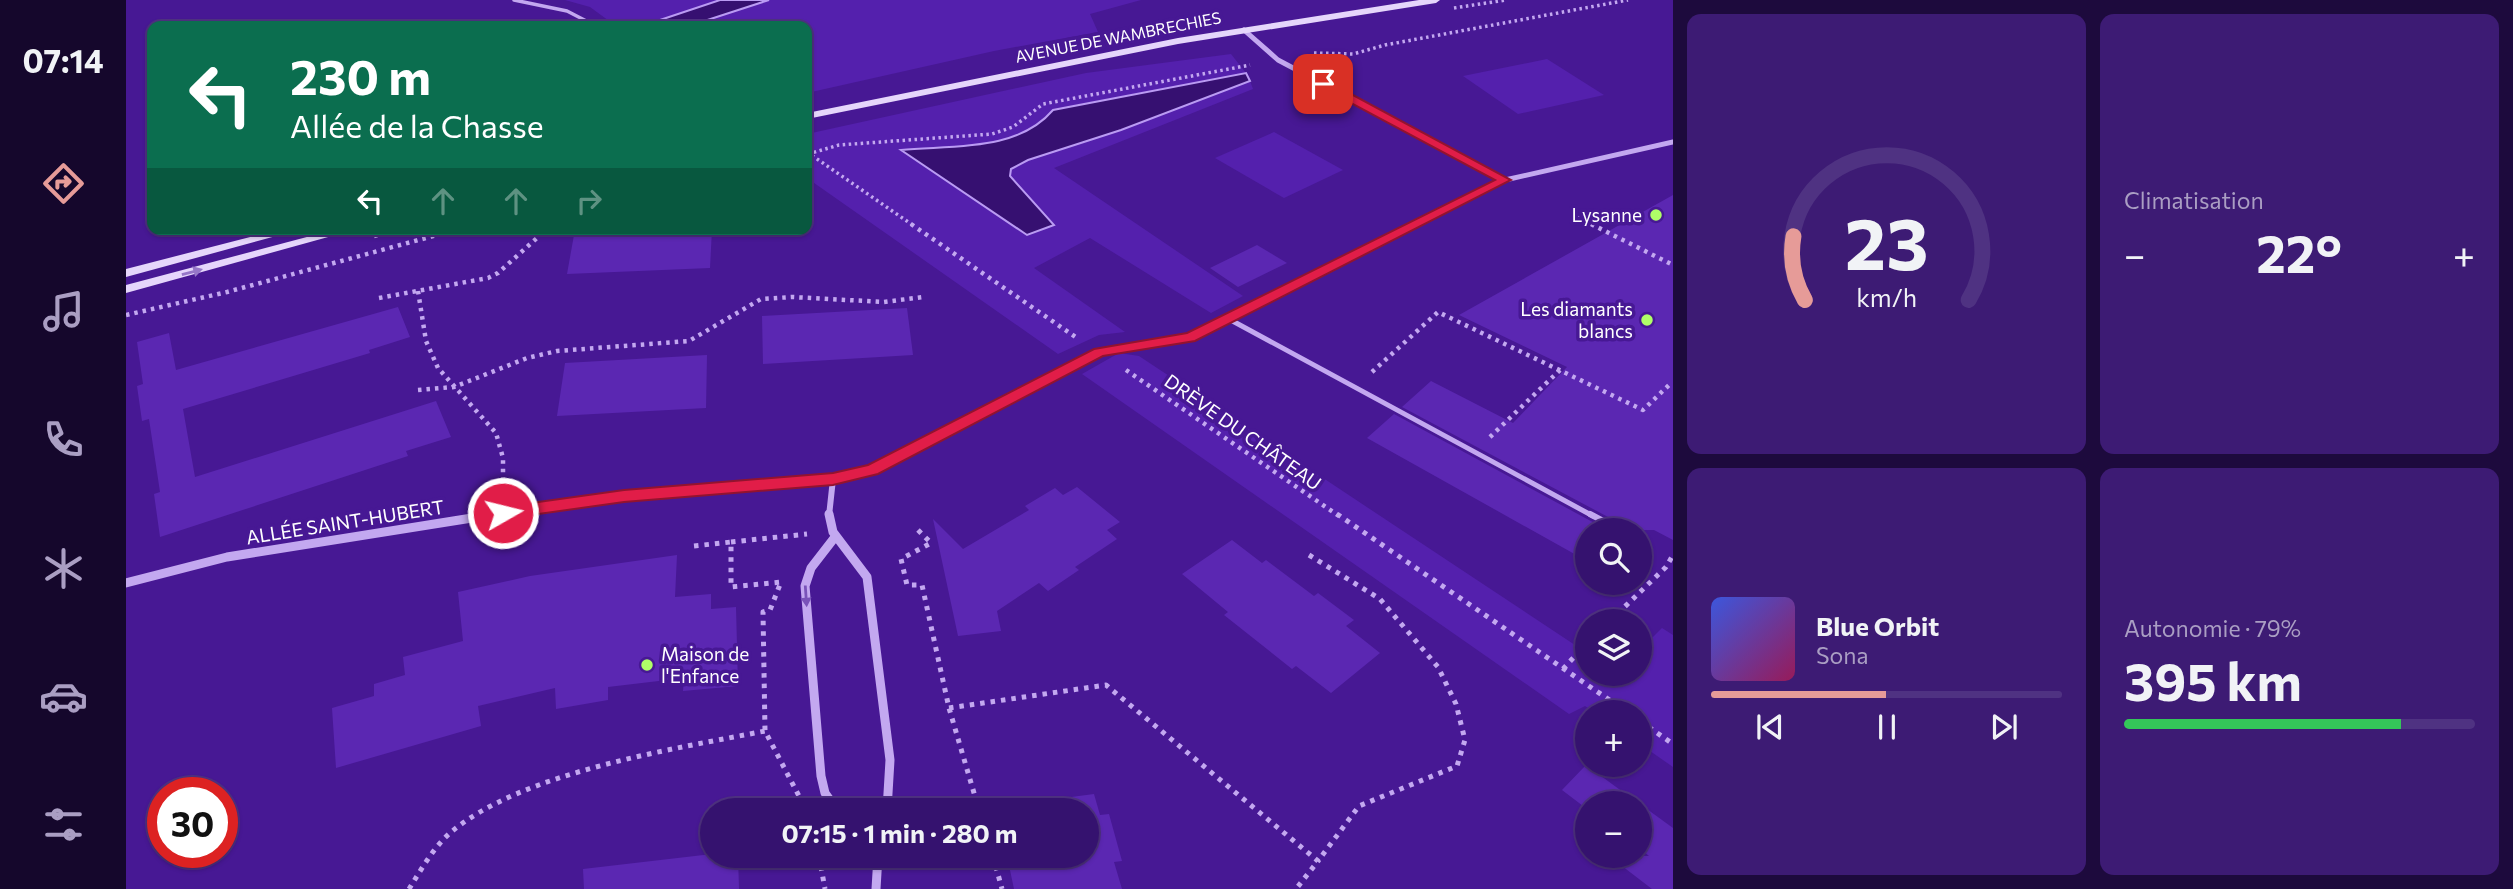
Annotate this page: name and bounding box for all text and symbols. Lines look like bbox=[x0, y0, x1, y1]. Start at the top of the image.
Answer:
street label: AVENUE DE WAMBRECHIES bbox=[1013, 7, 1222, 66]
text: 07:14 bbox=[22, 40, 104, 80]
text: 230 m bbox=[290, 45, 431, 105]
icon: left bbox=[175, 49, 266, 140]
pin bbox=[1293, 54, 1353, 114]
icon: arrive bbox=[1304, 65, 1342, 103]
text: Allée de la Chasse bbox=[290, 105, 544, 145]
icon: directions bbox=[39, 159, 88, 208]
icon: left bbox=[351, 182, 389, 220]
icon: ahead bbox=[424, 182, 462, 220]
icon: ahead bbox=[497, 182, 535, 220]
icon: right bbox=[570, 182, 608, 220]
text: Climatisation bbox=[2124, 186, 2264, 214]
text: 23 bbox=[1845, 196, 1928, 285]
place label: Lysanne bbox=[1572, 203, 1642, 226]
marker: Lysanne bbox=[1648, 207, 1664, 223]
text: 22° bbox=[2256, 220, 2342, 284]
text: − bbox=[2124, 230, 2146, 277]
text: + bbox=[2453, 230, 2475, 277]
one-way arrow bbox=[181, 266, 203, 277]
text: km/h bbox=[1856, 282, 1917, 312]
icon: music bbox=[39, 287, 88, 336]
place label: Les diamants blancs bbox=[1520, 297, 1633, 342]
marker: Les diamants blancs bbox=[1639, 312, 1655, 328]
street label: DRÈVE DU CHÂTEAU bbox=[1160, 369, 1326, 494]
icon: phone bbox=[39, 415, 88, 464]
position arrow bbox=[466, 476, 540, 550]
street label: ALLÉE SAINT-HUBERT bbox=[244, 494, 446, 549]
map controls bbox=[1575, 518, 1652, 868]
button: search bbox=[1575, 518, 1652, 595]
icon: climate bbox=[39, 544, 88, 593]
one-way arrow bbox=[801, 585, 812, 607]
button: layers bbox=[1575, 609, 1652, 686]
text: Blue Orbit bbox=[1816, 610, 1939, 641]
text: Autonomie · 79% bbox=[2124, 614, 2301, 642]
text: Sona bbox=[1816, 641, 1868, 669]
place label: Maison de l'Enfance bbox=[661, 642, 749, 687]
text: 395 km bbox=[2124, 648, 2302, 712]
marker: Maison de l'Enfance bbox=[639, 657, 655, 673]
icon: car bbox=[39, 672, 88, 721]
button: + bbox=[1575, 700, 1652, 777]
icon: previous bbox=[1751, 708, 1789, 746]
icon: pause bbox=[1868, 708, 1906, 746]
icon: next bbox=[1985, 708, 2023, 746]
speed limit sign: 30 bbox=[147, 777, 238, 868]
button: − bbox=[1575, 791, 1652, 868]
icon: filters bbox=[39, 800, 88, 849]
text: 07:15 · 1 min · 280 m bbox=[781, 817, 1018, 848]

